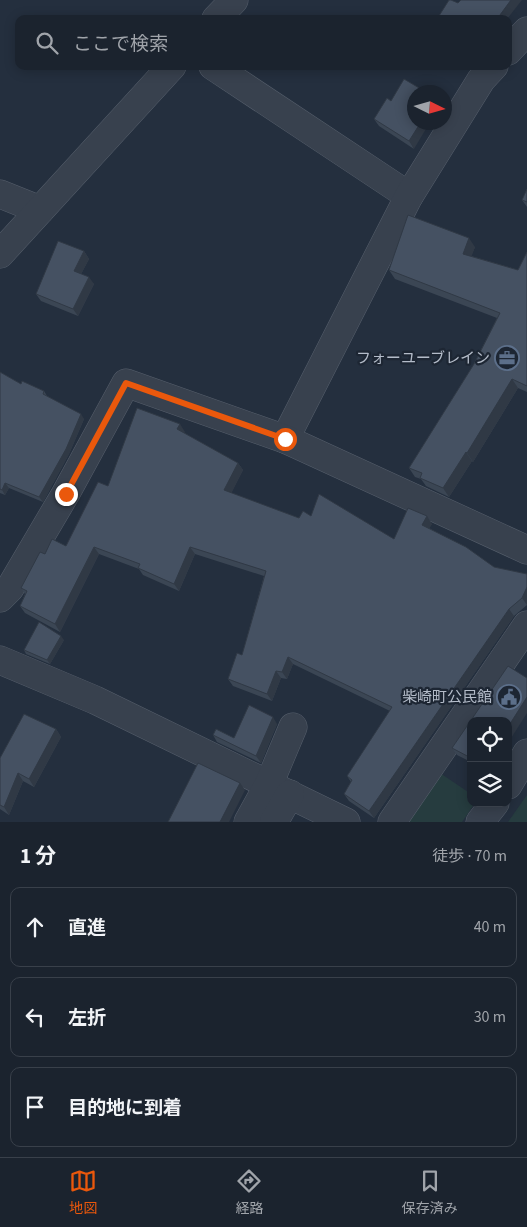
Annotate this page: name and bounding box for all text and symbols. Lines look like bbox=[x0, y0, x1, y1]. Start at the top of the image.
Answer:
search box bbox=[15, 15, 512, 70]
icon: search bbox=[33, 29, 61, 57]
text: ここで検索 bbox=[73, 31, 168, 58]
north arrow bbox=[407, 85, 452, 130]
office icon: フォーユーブレイン bbox=[494, 345, 520, 371]
place label: フォーユーブレイン bbox=[356, 348, 490, 369]
route start bbox=[274, 428, 297, 451]
route end bbox=[55, 483, 78, 506]
public building icon: 柴崎町公民館 bbox=[496, 684, 522, 710]
place label: 柴崎町公民館 bbox=[402, 687, 492, 708]
map controls bbox=[467, 717, 512, 807]
button: locate bbox=[467, 717, 512, 762]
button: layers bbox=[467, 762, 512, 807]
text: 1 分 bbox=[20, 841, 56, 871]
text: 徒歩 · 70 m bbox=[432, 845, 507, 867]
icon: ahead bbox=[21, 913, 49, 941]
text: 直進 bbox=[68, 915, 106, 942]
text: 40 m bbox=[474, 916, 506, 938]
icon: left bbox=[21, 1003, 49, 1031]
text: 左折 bbox=[68, 1005, 106, 1032]
text: 30 m bbox=[474, 1006, 506, 1028]
icon: arrive bbox=[21, 1093, 49, 1121]
text: 目的地に到着 bbox=[68, 1095, 182, 1122]
tab: 地図 bbox=[69, 1167, 97, 1219]
tab: 経路 bbox=[235, 1167, 263, 1219]
tab: 保存済み bbox=[402, 1167, 458, 1219]

